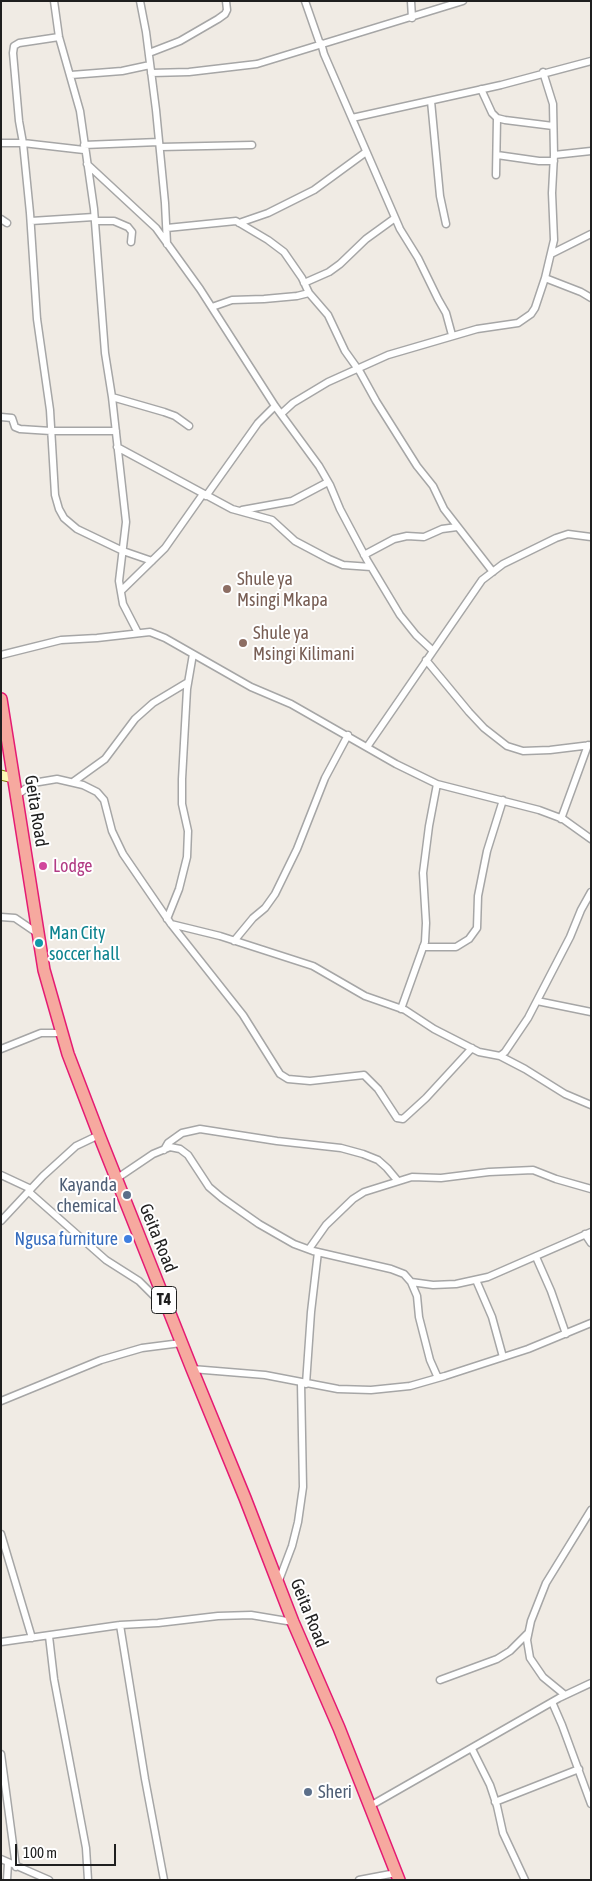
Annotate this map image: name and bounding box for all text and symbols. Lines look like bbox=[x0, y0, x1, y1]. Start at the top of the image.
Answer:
place label: Shule ya Msingi Mkapa bbox=[237, 568, 328, 610]
marker: Shule ya Msingi Mkapa bbox=[221, 583, 233, 595]
place label: Shule ya Msingi Kilimani bbox=[253, 622, 355, 664]
marker: Shule ya Msingi Kilimani bbox=[237, 637, 249, 649]
street label: Geita Road bbox=[20, 774, 52, 848]
place label: Lodge bbox=[53, 855, 93, 877]
marker: Lodge bbox=[37, 860, 49, 872]
place label: Man City soccer hall bbox=[49, 922, 120, 964]
marker: Man City soccer hall bbox=[33, 937, 45, 949]
place label: Kayanda chemical bbox=[57, 1174, 117, 1216]
marker: Kayanda chemical bbox=[121, 1189, 133, 1201]
street label: Geita Road bbox=[134, 1200, 182, 1276]
place label: Ngusa furniture bbox=[15, 1228, 118, 1250]
marker: Ngusa furniture bbox=[122, 1233, 134, 1245]
road number: T4 bbox=[152, 1286, 176, 1314]
street label: Geita Road bbox=[285, 1575, 333, 1651]
place label: Sheri bbox=[318, 1781, 352, 1803]
marker: Sheri bbox=[302, 1786, 314, 1798]
scale bar bbox=[18, 1834, 119, 1866]
text: 100 m bbox=[23, 1844, 57, 1861]

